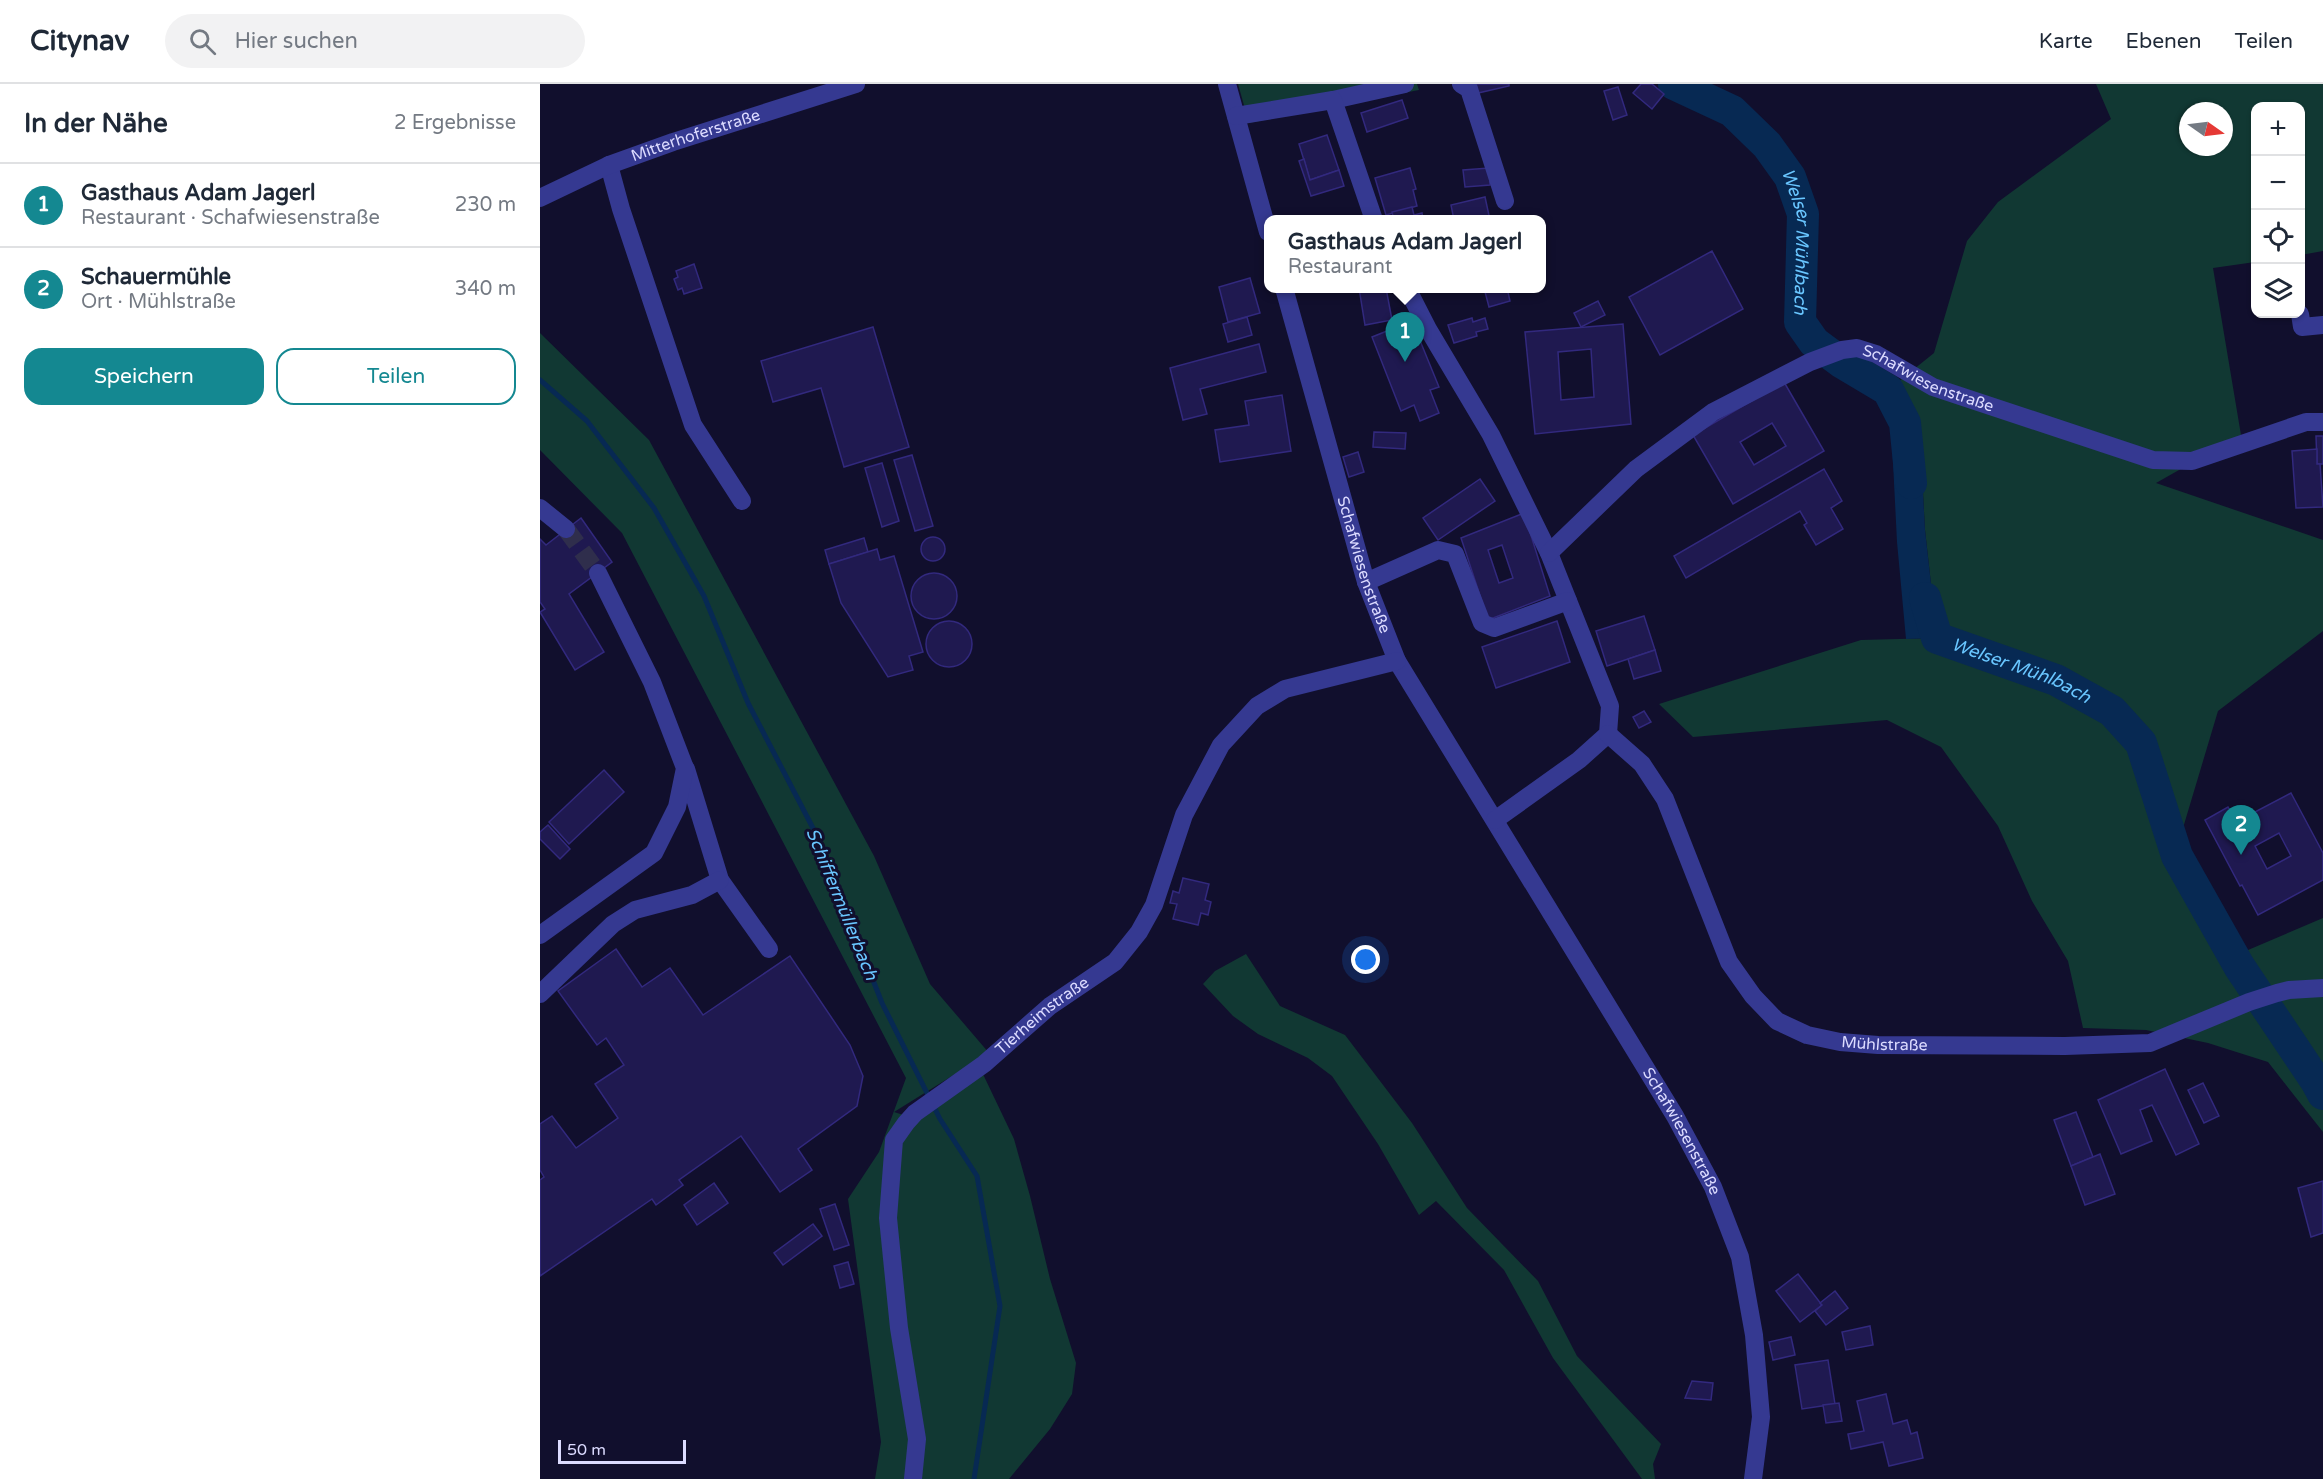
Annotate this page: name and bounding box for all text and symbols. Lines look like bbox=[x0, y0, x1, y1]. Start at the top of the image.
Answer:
search box bbox=[165, 14, 585, 68]
text: Citynav bbox=[30, 24, 129, 58]
icon: search bbox=[186, 25, 219, 58]
text: Hier suchen bbox=[234, 28, 358, 54]
text: Karte bbox=[2039, 29, 2093, 54]
text: Ebenen bbox=[2126, 29, 2202, 54]
text: Teilen bbox=[2235, 29, 2293, 54]
north arrow bbox=[2179, 102, 2233, 156]
map controls bbox=[2251, 102, 2305, 318]
button: + bbox=[2251, 102, 2305, 156]
street label: Mitterhoferstraße bbox=[628, 105, 763, 166]
text: In der Nähe bbox=[24, 108, 168, 139]
text: 2 Ergebnisse bbox=[394, 111, 516, 135]
button: − bbox=[2251, 156, 2305, 210]
water label: Welser Mühlbach bbox=[1777, 166, 1815, 316]
text: Gasthaus Adam Jagerl bbox=[81, 180, 315, 206]
text: 1 bbox=[37, 193, 50, 217]
text: 230 m bbox=[455, 193, 516, 217]
text: Restaurant · Schafwiesenstraße bbox=[81, 206, 380, 230]
button: locate bbox=[2251, 210, 2305, 264]
popup bbox=[1264, 215, 1546, 293]
text: Gasthaus Adam Jagerl bbox=[1288, 229, 1522, 255]
text: Restaurant bbox=[1288, 255, 1392, 279]
text: Schauermühle bbox=[81, 264, 231, 290]
button: layers bbox=[2251, 264, 2305, 318]
text: 2 bbox=[37, 277, 50, 301]
text: 340 m bbox=[455, 277, 516, 301]
text: Ort · Mühlstraße bbox=[81, 290, 236, 314]
pin: 1 bbox=[1386, 312, 1424, 362]
street label: Schafwiesenstraße bbox=[1860, 340, 1996, 416]
button: Speichern bbox=[24, 348, 264, 405]
button: Teilen bbox=[276, 348, 516, 405]
street label: Schafwiesenstraße bbox=[1333, 494, 1395, 636]
water label: Welser Mühlbach bbox=[1949, 633, 2096, 709]
pin: 2 bbox=[2222, 806, 2260, 855]
water label: Schiffermüllerbach bbox=[801, 825, 883, 984]
your location bbox=[1351, 945, 1380, 974]
street label: Tierheimstraße bbox=[991, 973, 1093, 1059]
street label: Mühlstraße bbox=[1841, 1032, 1928, 1055]
street label: Schafwiesenstraße bbox=[1638, 1064, 1725, 1198]
scale bar bbox=[558, 1437, 686, 1464]
text: 50 m bbox=[567, 1440, 606, 1460]

